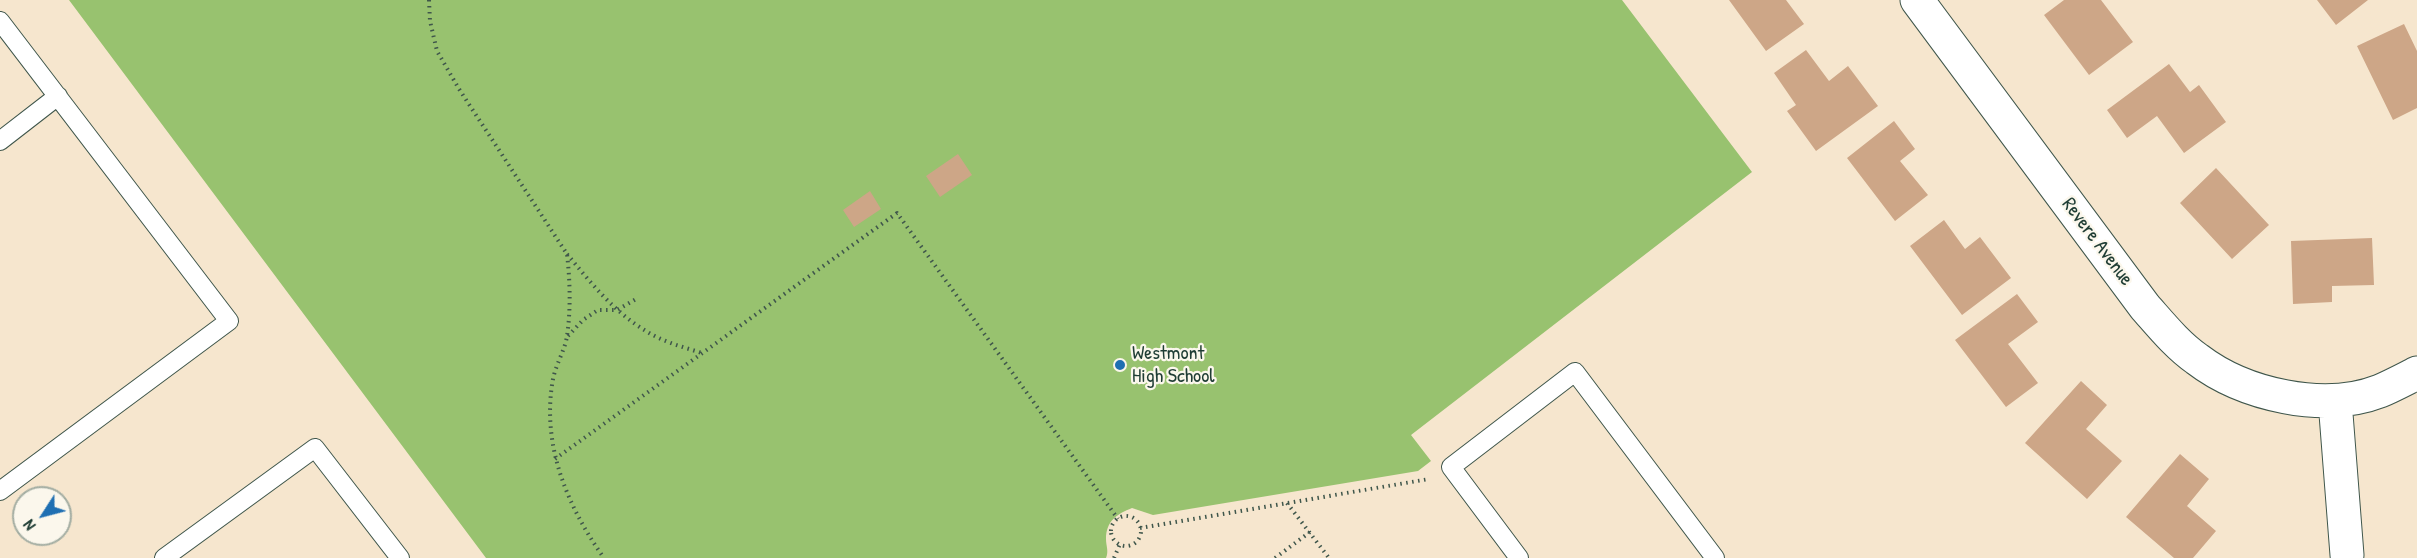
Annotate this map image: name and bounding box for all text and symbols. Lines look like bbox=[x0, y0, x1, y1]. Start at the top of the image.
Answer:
street label: Revere Avenue bbox=[2056, 193, 2138, 291]
place label: Westmont High School bbox=[1132, 342, 1215, 389]
marker: Westmont High School bbox=[1113, 358, 1127, 372]
north arrow bbox=[12, 486, 72, 546]
text: N bbox=[18, 516, 40, 535]

